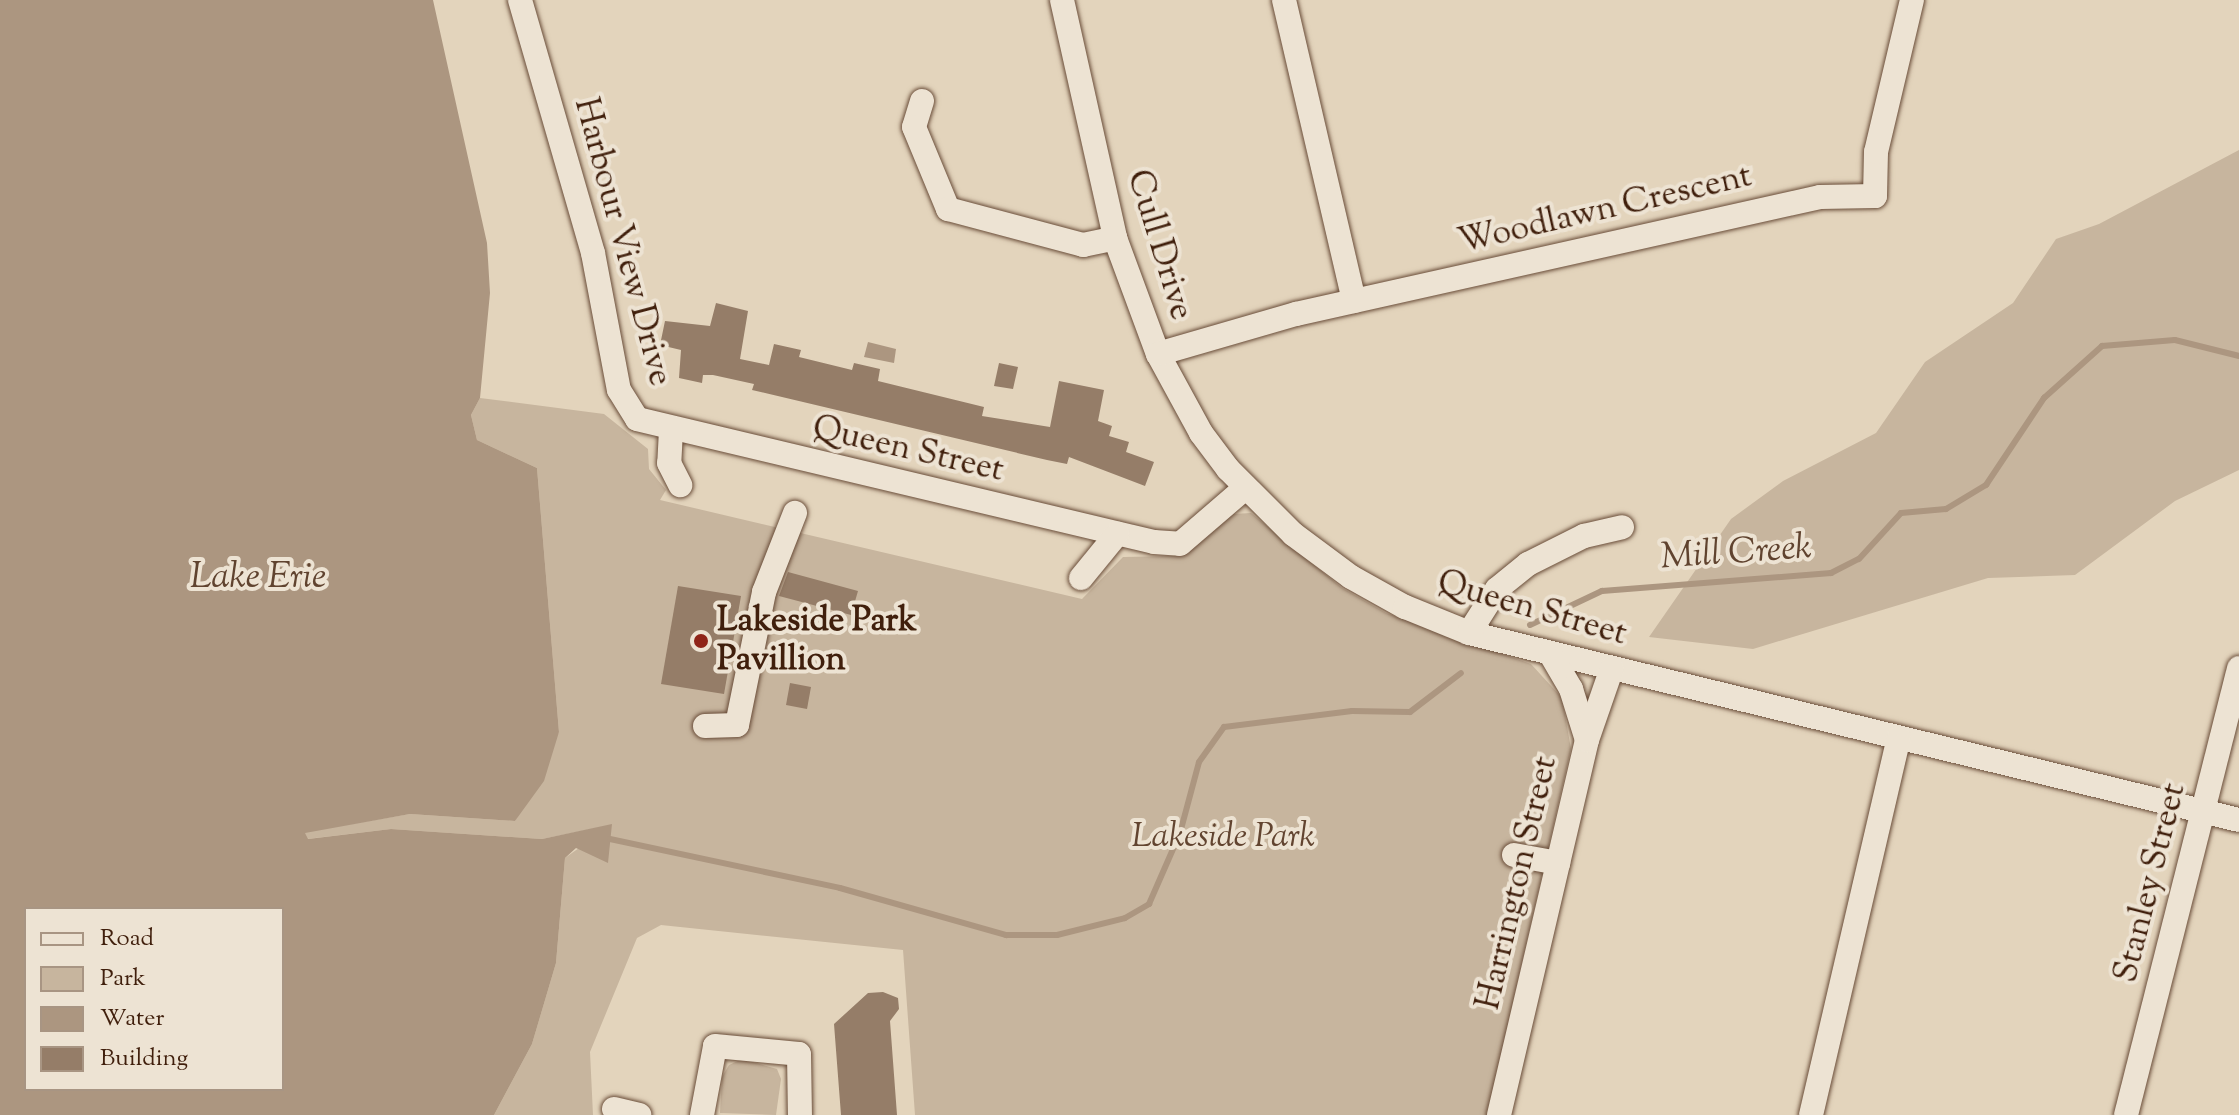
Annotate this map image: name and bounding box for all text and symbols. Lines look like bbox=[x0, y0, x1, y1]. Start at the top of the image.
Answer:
street label: Harbour View Drive bbox=[564, 94, 680, 390]
street label: Woodlawn Crescent bbox=[1454, 156, 1756, 264]
street label: Cull Drive bbox=[1117, 165, 1201, 325]
street label: Queen Street bbox=[808, 408, 1008, 492]
water label: Mill Creek bbox=[1659, 527, 1813, 581]
water label: Lake Erie bbox=[190, 557, 326, 601]
street label: Queen Street bbox=[1433, 563, 1631, 655]
place label: Lakeside Park Pavillion bbox=[717, 601, 917, 680]
marker: Lakeside Park Pavillion bbox=[692, 632, 710, 650]
street label: Harrington Street bbox=[1469, 752, 1567, 1014]
street label: Stanley Street bbox=[2107, 779, 2195, 987]
park label: Lakeside Park bbox=[1131, 818, 1315, 858]
legend bbox=[24, 907, 284, 1091]
text: Road bbox=[100, 922, 154, 956]
text: Park bbox=[100, 962, 146, 996]
text: Water bbox=[100, 1002, 164, 1036]
text: Building bbox=[100, 1042, 188, 1076]

